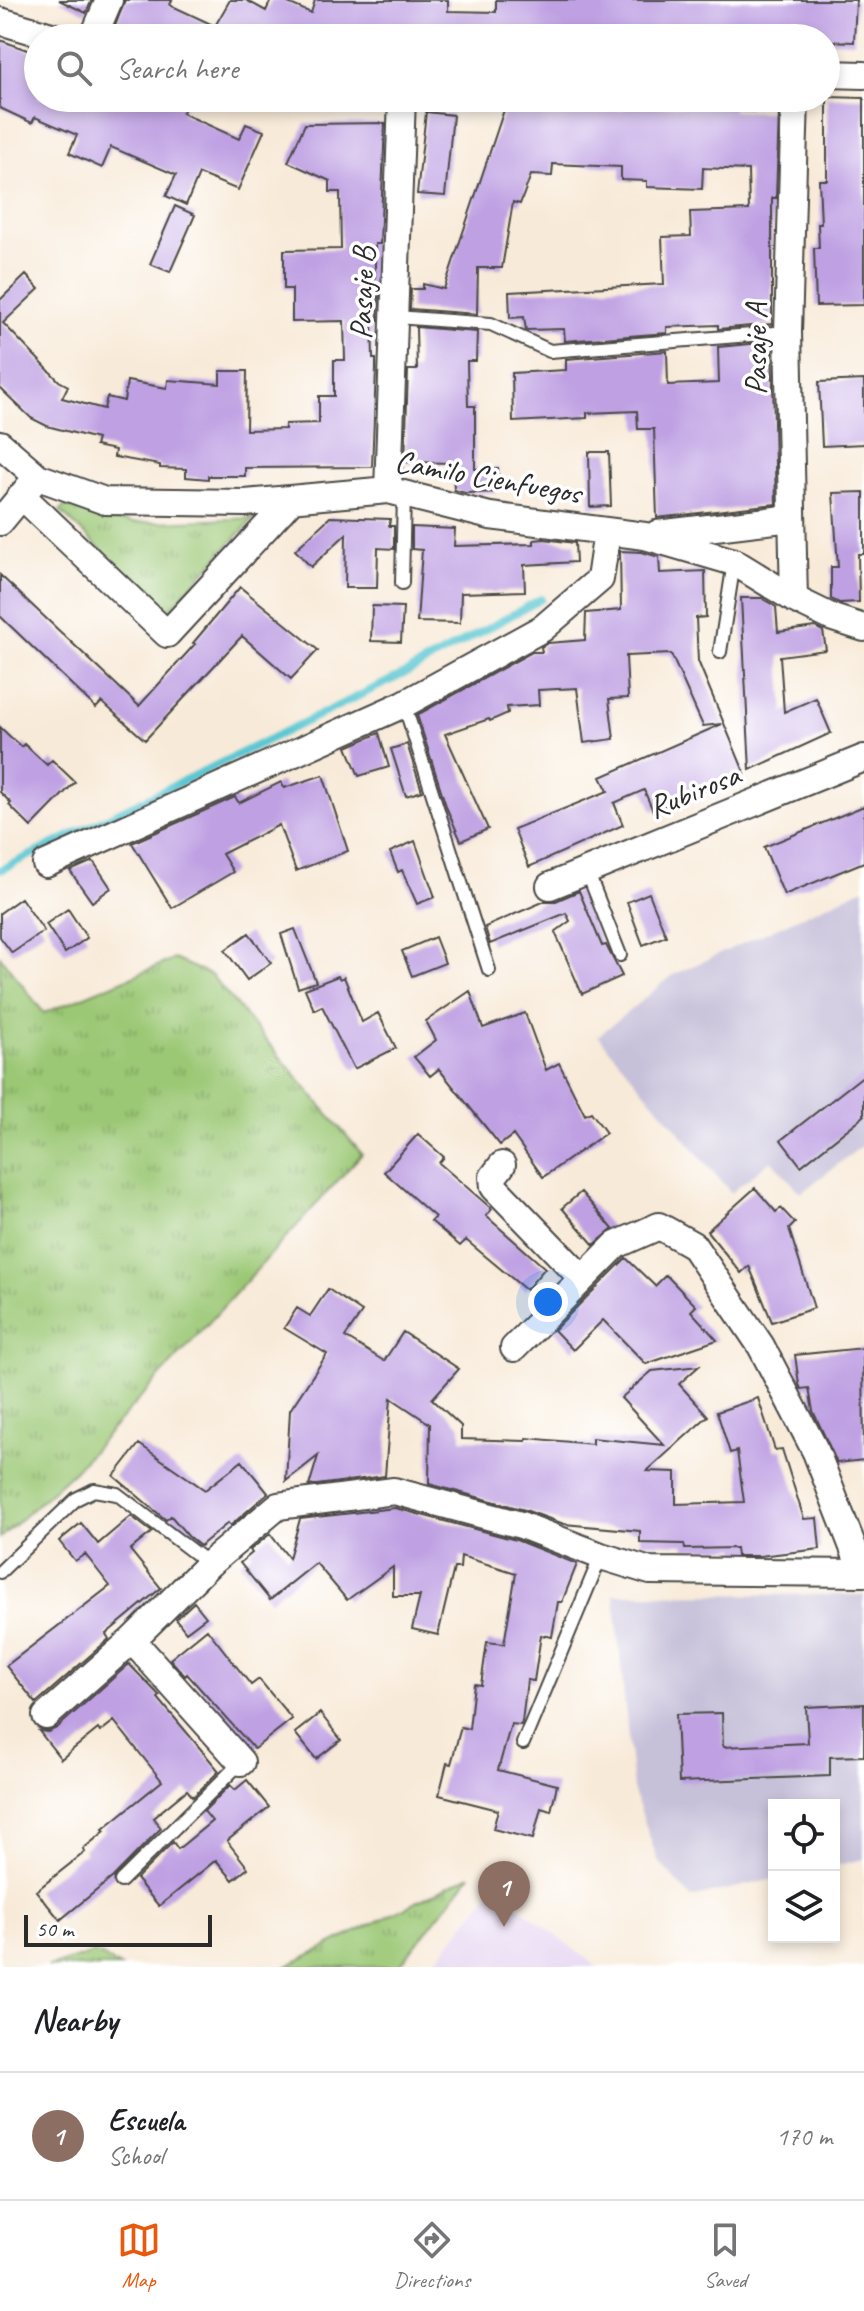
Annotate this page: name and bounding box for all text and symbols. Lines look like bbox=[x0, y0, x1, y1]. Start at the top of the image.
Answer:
search box bbox=[24, 24, 840, 112]
icon: search bbox=[52, 46, 96, 90]
text: Search here bbox=[116, 49, 238, 87]
street label: Pasaje B bbox=[340, 244, 384, 340]
street label: Pasaje A bbox=[735, 301, 776, 395]
street label: Camilo Cienfuegos bbox=[392, 440, 587, 514]
street label: Rubirosa bbox=[642, 753, 748, 828]
your location bbox=[528, 1282, 568, 1322]
map controls bbox=[768, 1799, 840, 1943]
button: locate bbox=[768, 1799, 840, 1871]
pin: 1 bbox=[478, 1861, 530, 1927]
button: layers bbox=[768, 1871, 840, 1943]
scale bar bbox=[24, 1911, 212, 1947]
text: 50 m bbox=[36, 1915, 73, 1943]
text: Nearby bbox=[32, 1998, 118, 2041]
text: Escuela bbox=[108, 2101, 184, 2139]
text: 1 bbox=[52, 2120, 64, 2153]
text: 170 m bbox=[776, 2120, 832, 2153]
text: School bbox=[108, 2139, 164, 2172]
tab: Map bbox=[117, 2218, 161, 2294]
tab: Directions bbox=[394, 2218, 470, 2294]
tab: Saved bbox=[703, 2218, 747, 2294]

